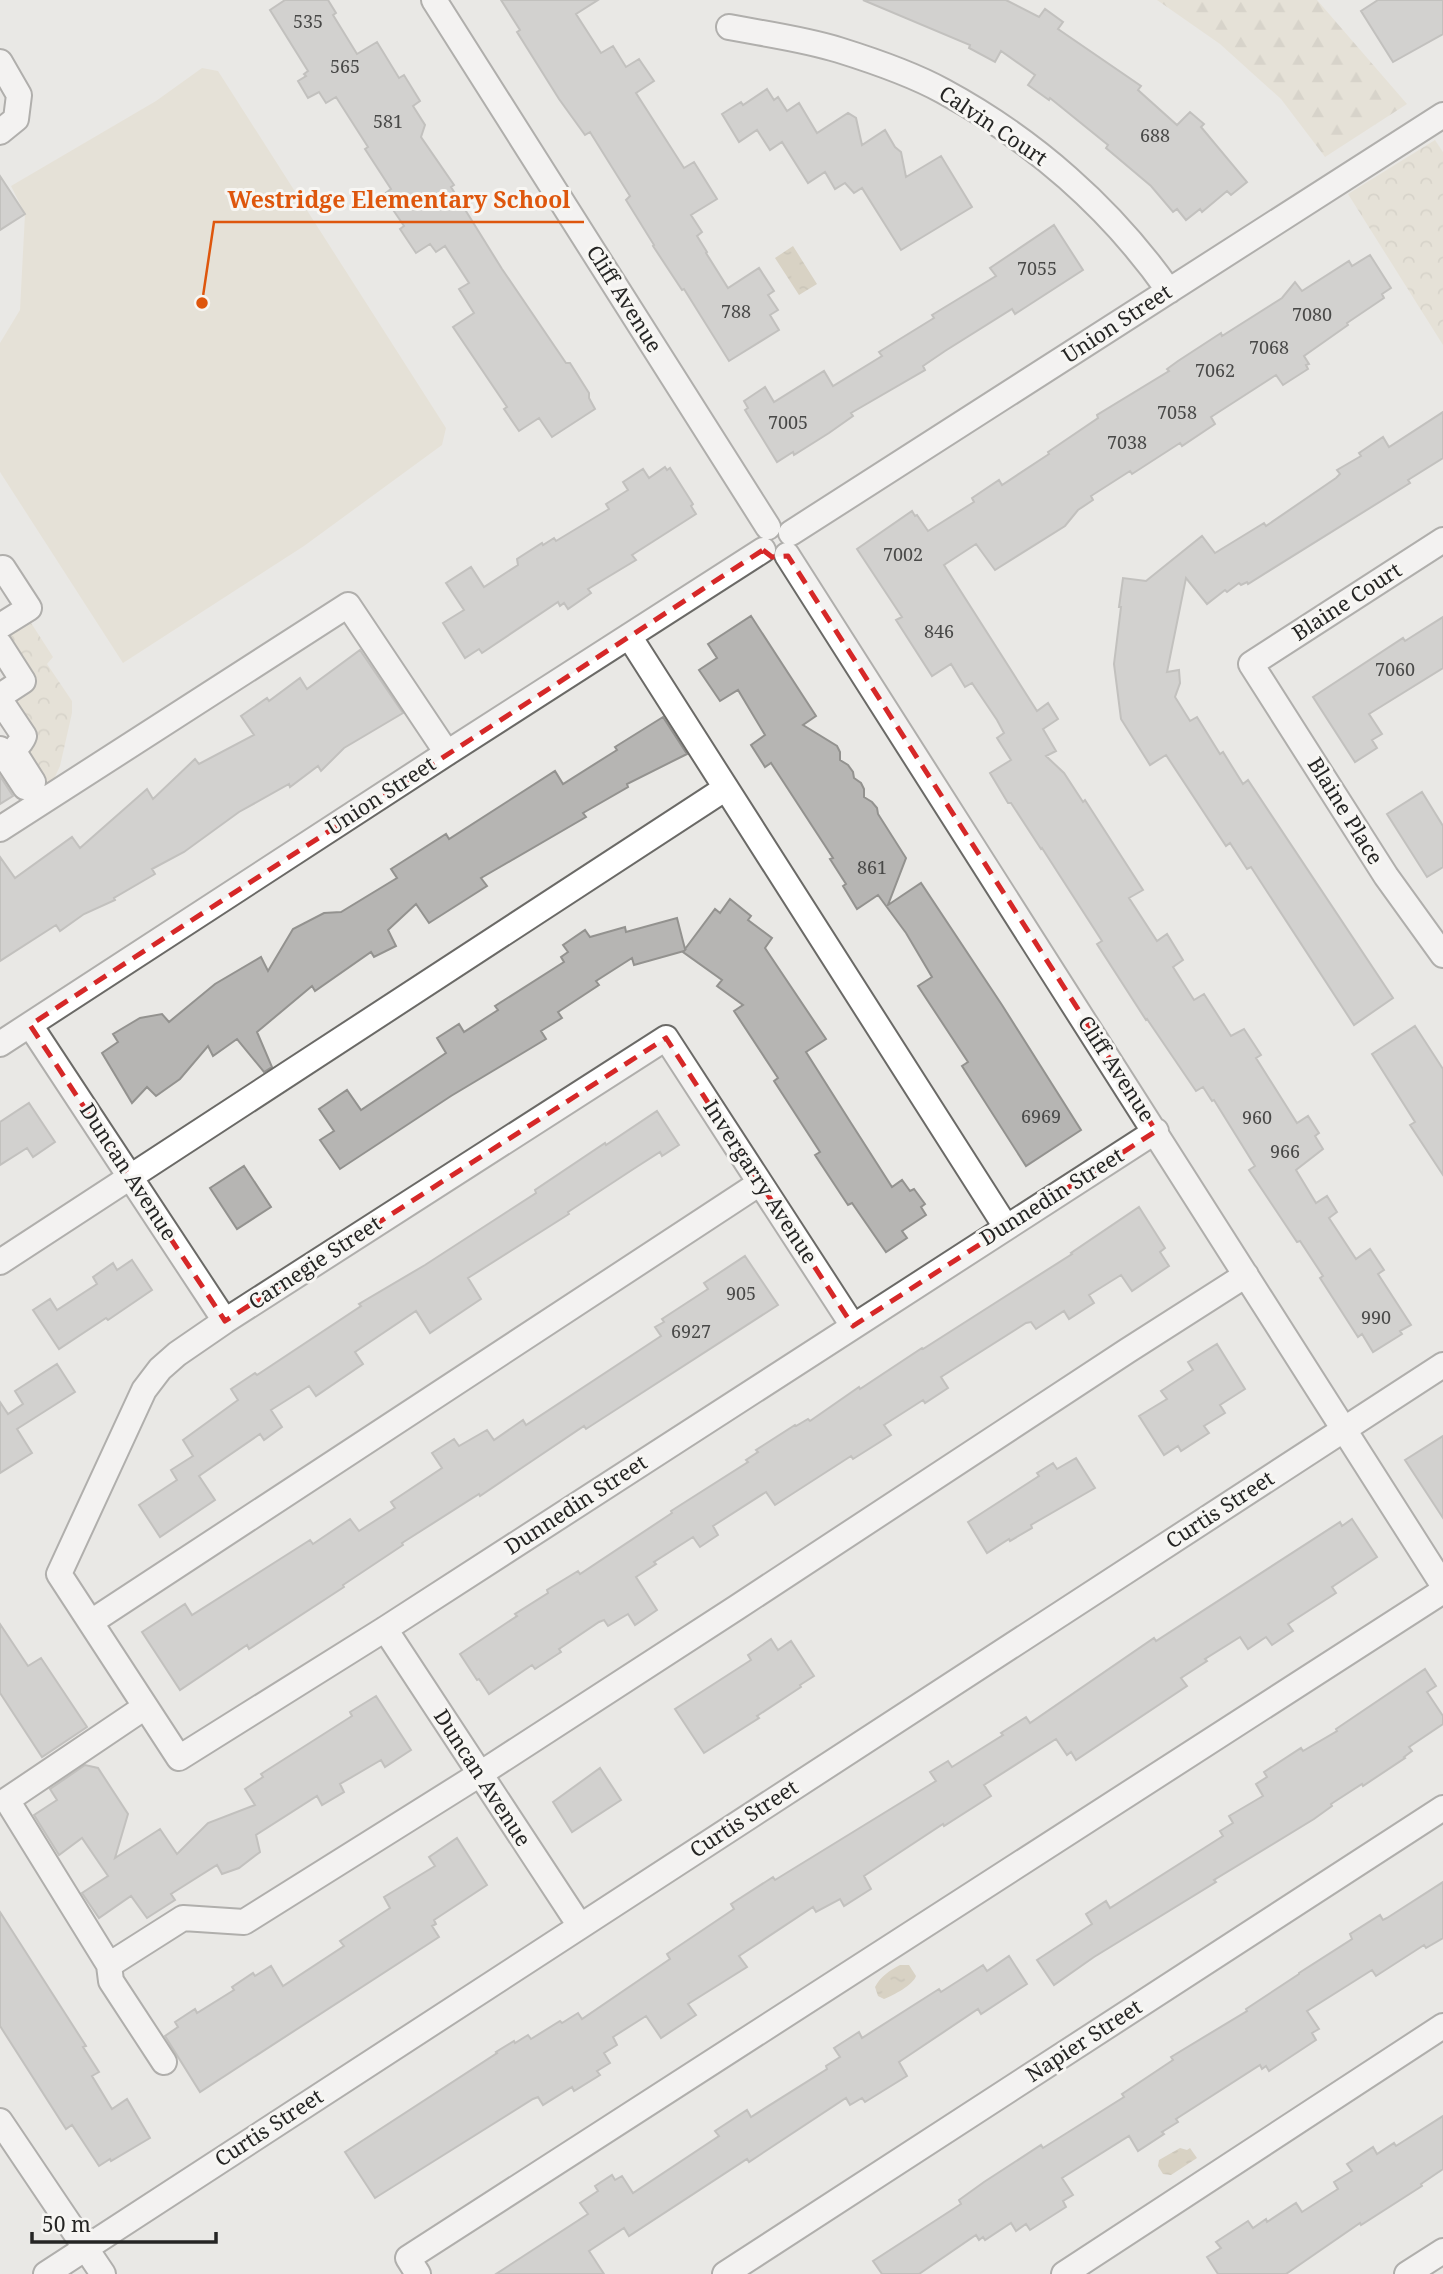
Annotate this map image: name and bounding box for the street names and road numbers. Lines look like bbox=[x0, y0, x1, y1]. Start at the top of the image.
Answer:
street label: Calvin Court bbox=[934, 79, 1053, 172]
street label: Cliff Avenue bbox=[581, 240, 669, 357]
street label: Union Street bbox=[1056, 277, 1177, 369]
street label: Blaine Court bbox=[1287, 555, 1406, 647]
street label: Union Street bbox=[320, 749, 441, 841]
street label: Blaine Place bbox=[1302, 751, 1390, 869]
street label: Cliff Avenue bbox=[1072, 1010, 1162, 1127]
street label: Invergarry Avenue bbox=[697, 1094, 824, 1269]
street label: Duncan Avenue bbox=[74, 1097, 184, 1245]
street label: Dunnedin Street bbox=[974, 1141, 1128, 1252]
street label: Carnegie Street bbox=[243, 1209, 386, 1315]
street label: Dunnedin Street bbox=[499, 1448, 652, 1561]
street label: Curtis Street bbox=[1160, 1464, 1279, 1555]
street label: Duncan Avenue bbox=[428, 1703, 538, 1851]
street label: Curtis Street bbox=[684, 1773, 803, 1864]
street label: Napier Street bbox=[1020, 1992, 1147, 2088]
street label: Curtis Street bbox=[209, 2082, 328, 2173]

